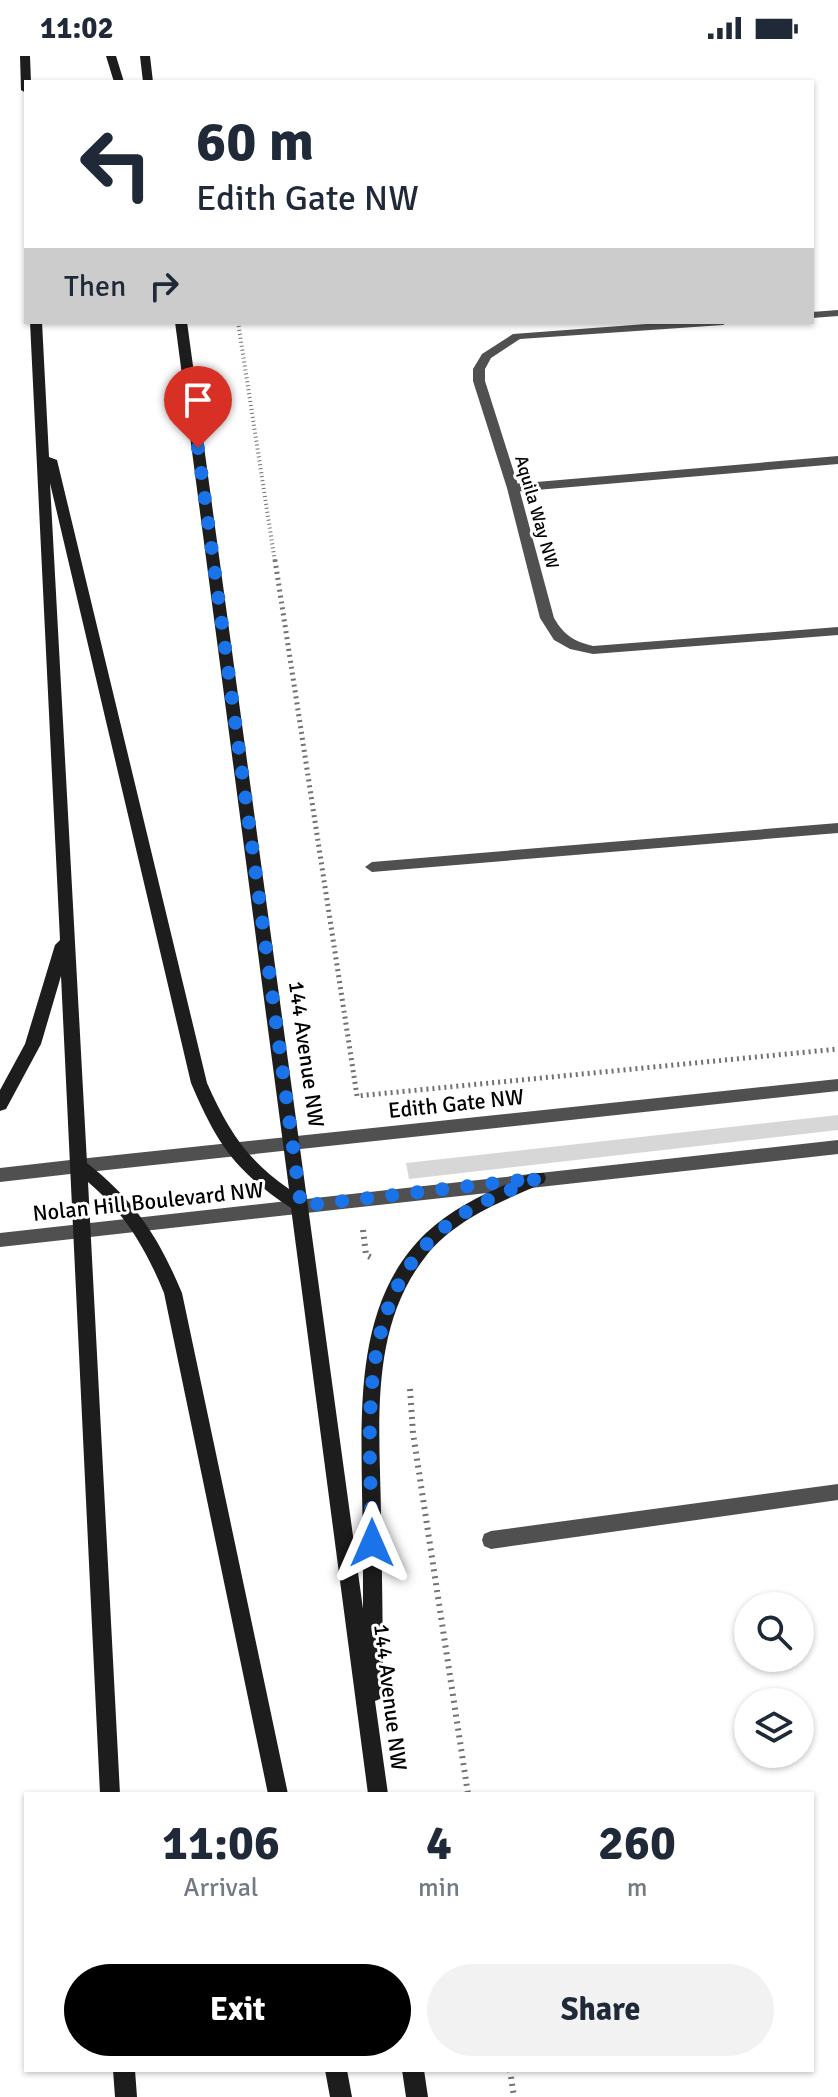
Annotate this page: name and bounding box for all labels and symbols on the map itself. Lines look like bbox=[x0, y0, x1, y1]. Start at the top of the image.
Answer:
pin bbox=[164, 366, 232, 448]
street label: Aquila Way NW bbox=[510, 453, 564, 571]
street label: 144 Avenue NW bbox=[283, 979, 330, 1129]
street label: Edith Gate NW bbox=[387, 1083, 525, 1124]
street label: Nolan Hill Boulevard NW bbox=[31, 1176, 265, 1227]
position arrow bbox=[330, 1501, 414, 1585]
street label: 144 Avenue NW bbox=[368, 1622, 413, 1772]

